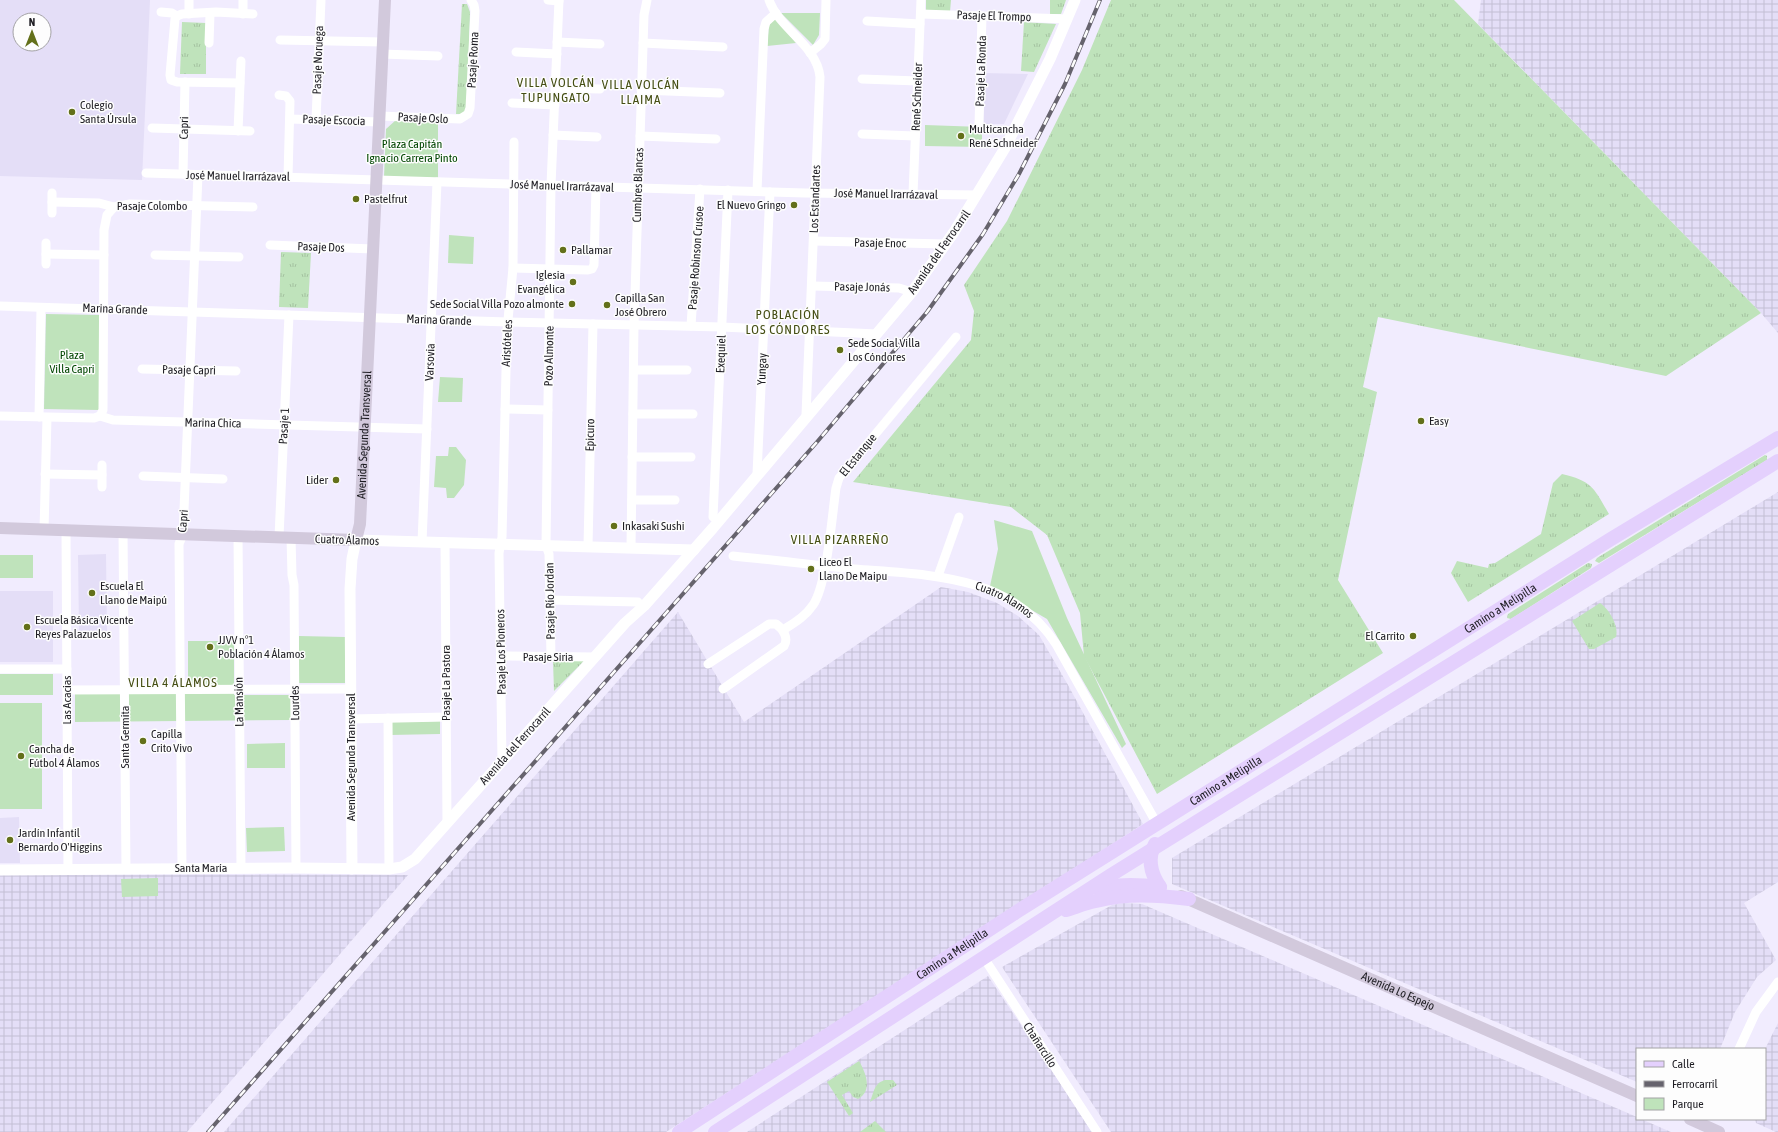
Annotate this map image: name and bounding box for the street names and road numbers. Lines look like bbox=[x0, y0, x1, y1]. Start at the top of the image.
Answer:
street label: Pasaje El Trompo bbox=[957, 8, 1032, 24]
street label: Pasaje Noruega bbox=[310, 25, 326, 95]
street label: Pasaje Roma bbox=[465, 31, 481, 89]
street label: Pasaje La Ronda bbox=[973, 35, 989, 107]
street label: René Schneider bbox=[909, 62, 925, 131]
street label: Pasaje Oslo bbox=[397, 110, 449, 126]
street label: Pasaje Escocia bbox=[302, 112, 366, 128]
street label: Capri bbox=[177, 116, 191, 140]
street label: Cumbres Blancas bbox=[630, 147, 646, 223]
street label: Los Estandartes bbox=[807, 165, 823, 233]
street label: José Manuel Irarrázaval bbox=[186, 168, 291, 184]
street label: José Manuel Irarrázaval bbox=[510, 177, 615, 195]
street label: José Manuel Irarrázaval bbox=[834, 186, 939, 202]
street label: Pasaje Colombo bbox=[117, 199, 188, 213]
street label: Pasaje Robinson Crusoe bbox=[685, 206, 707, 310]
street label: Avenida del Ferrocarril bbox=[905, 207, 974, 297]
street label: Pasaje Enoc bbox=[854, 236, 907, 250]
street label: Pasaje Dos bbox=[297, 239, 345, 255]
street label: Pasaje Jonás bbox=[834, 280, 890, 294]
street label: Marina Grande bbox=[82, 301, 148, 317]
street label: Marina Grande bbox=[406, 312, 472, 328]
street label: Aristóteles bbox=[499, 319, 515, 367]
street label: Pozo Almonte bbox=[541, 326, 557, 386]
street label: Exequiel bbox=[713, 334, 729, 373]
street label: Varsovia bbox=[422, 343, 438, 381]
street label: Yungay bbox=[754, 353, 770, 385]
street label: Pasaje Capri bbox=[162, 363, 216, 377]
street label: Avenida Segunda Transversal bbox=[354, 370, 374, 499]
street label: Pasaje 1 bbox=[276, 407, 292, 445]
street label: Marina Chica bbox=[184, 416, 242, 430]
street label: Epicuro bbox=[583, 418, 597, 452]
street label: El Estanque bbox=[836, 431, 880, 479]
street label: Capri bbox=[175, 509, 191, 533]
street label: Cuatro Álamos bbox=[315, 532, 379, 548]
street label: Pasaje Río Jordan bbox=[542, 562, 558, 640]
street label: Cuatro Álamos bbox=[974, 579, 1036, 621]
street label: Camino a Melipilla bbox=[1462, 581, 1539, 636]
street label: Pasaje Los Pioneros bbox=[493, 609, 509, 695]
street label: Pasaje La Pastora bbox=[439, 645, 453, 721]
street label: Pasaje Siria bbox=[523, 650, 573, 664]
street label: Las Acacias bbox=[60, 675, 74, 725]
street label: La Mansión bbox=[232, 677, 246, 727]
street label: Lourdes bbox=[288, 685, 302, 721]
street label: Avenida Segunda Transversal bbox=[344, 692, 358, 821]
street label: Avenida del Ferrocarril bbox=[477, 704, 554, 788]
street label: Santa Germita bbox=[118, 706, 132, 768]
street label: Camino a Melipilla bbox=[1187, 753, 1265, 809]
street label: Santa María bbox=[175, 861, 227, 875]
street label: Camino a Melipilla bbox=[914, 926, 991, 982]
street label: Avenida Lo Espejo bbox=[1359, 969, 1437, 1014]
street label: Chañarcillo bbox=[1020, 1020, 1060, 1070]

